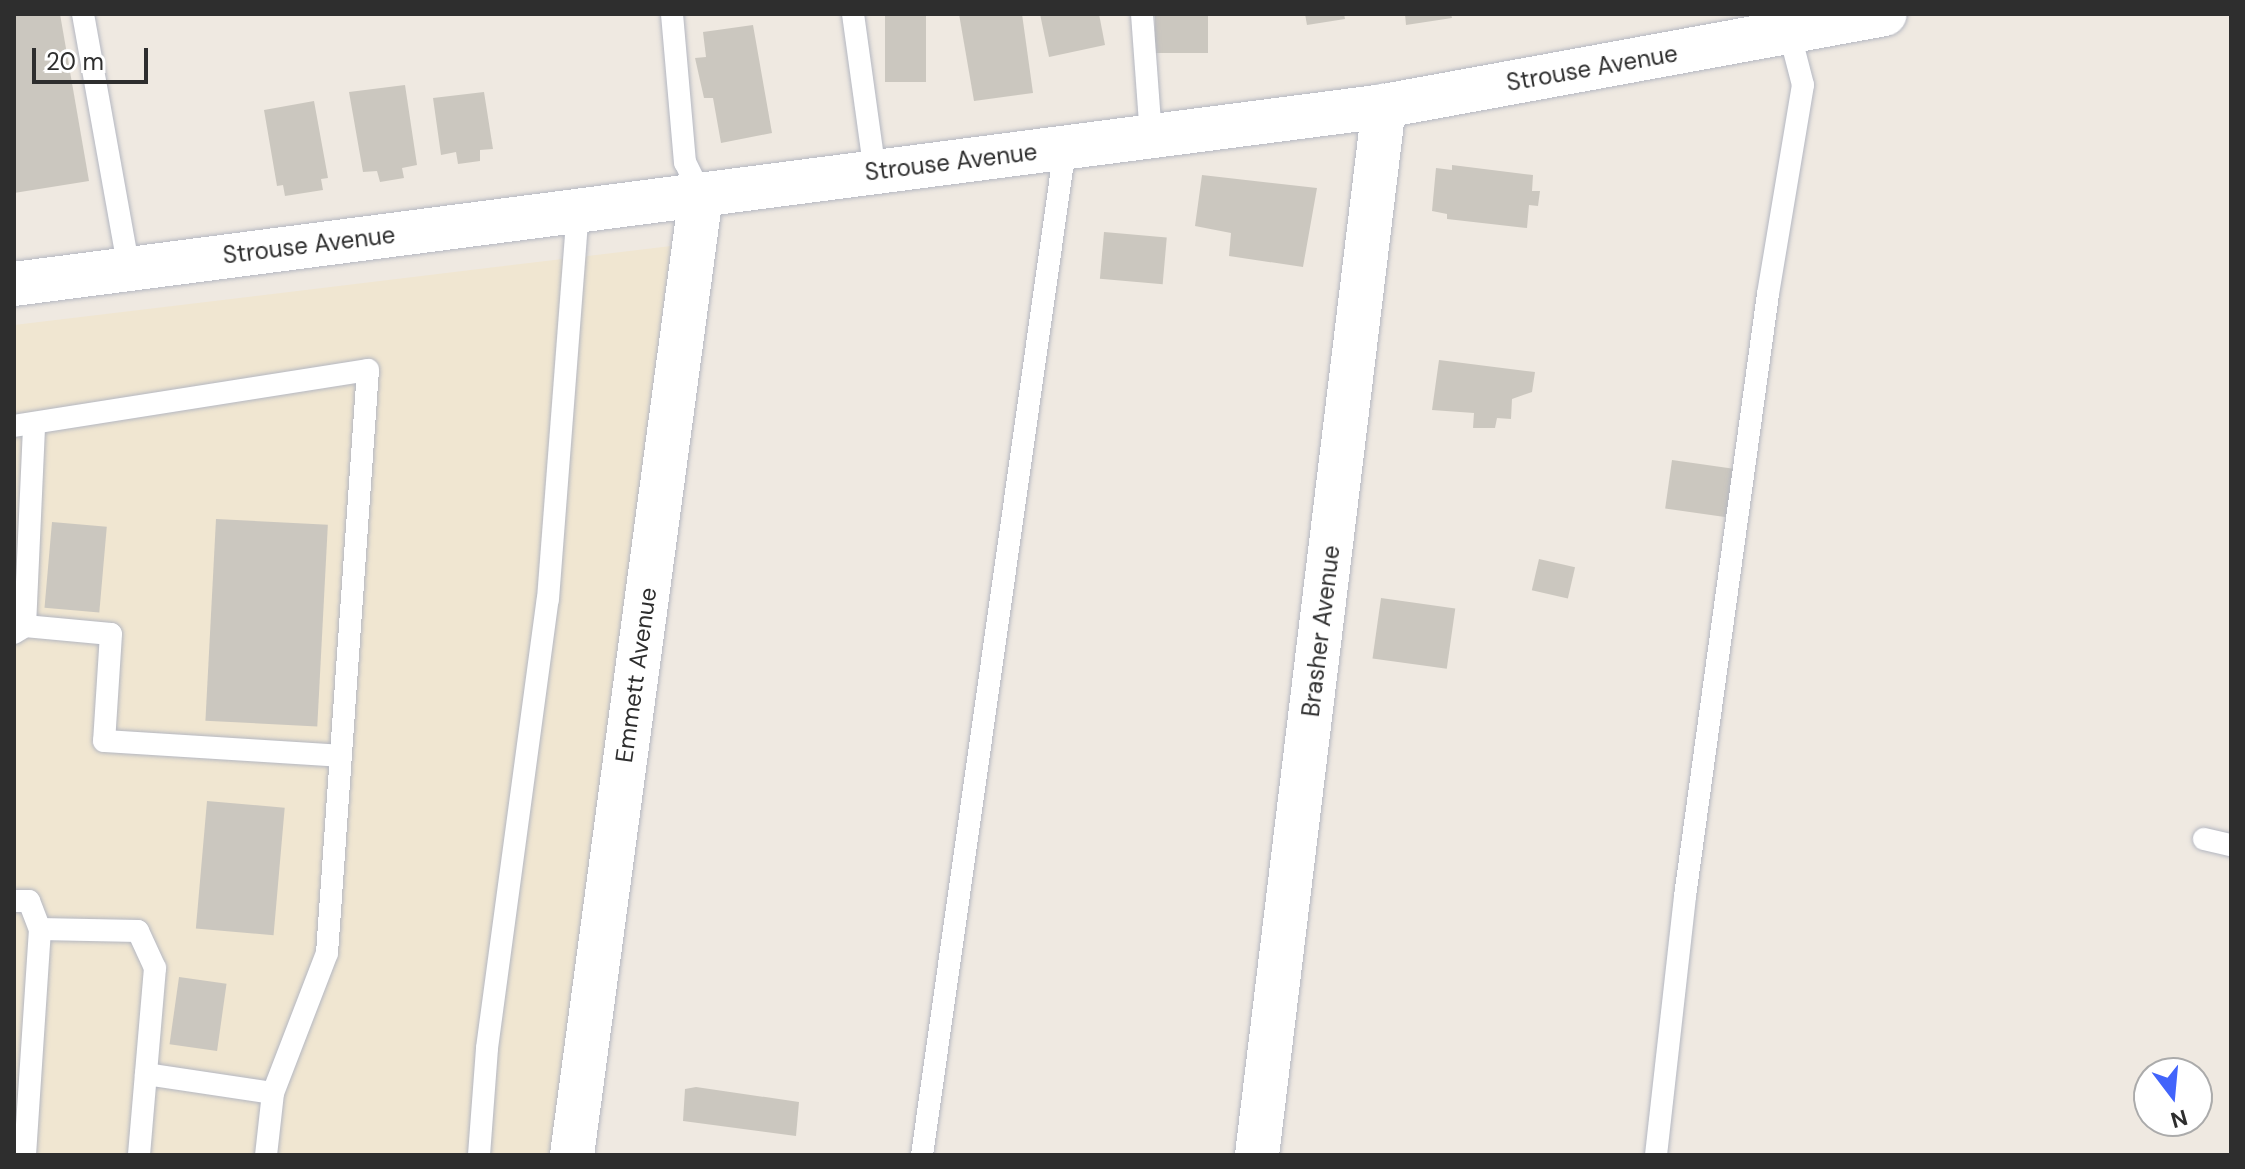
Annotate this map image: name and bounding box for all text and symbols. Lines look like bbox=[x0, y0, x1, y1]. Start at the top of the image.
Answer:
scale bar bbox=[36, 32, 152, 82]
street label: Strouse Avenue bbox=[1504, 39, 1680, 97]
text: 20 m bbox=[46, 46, 104, 77]
street label: Strouse Avenue bbox=[863, 137, 1039, 187]
street label: Strouse Avenue bbox=[221, 220, 397, 270]
street label: Brasher Avenue bbox=[1296, 544, 1346, 718]
street label: Emmett Avenue bbox=[609, 586, 663, 764]
north arrow bbox=[2133, 1057, 2213, 1137]
text: N bbox=[2168, 1102, 2191, 1135]

